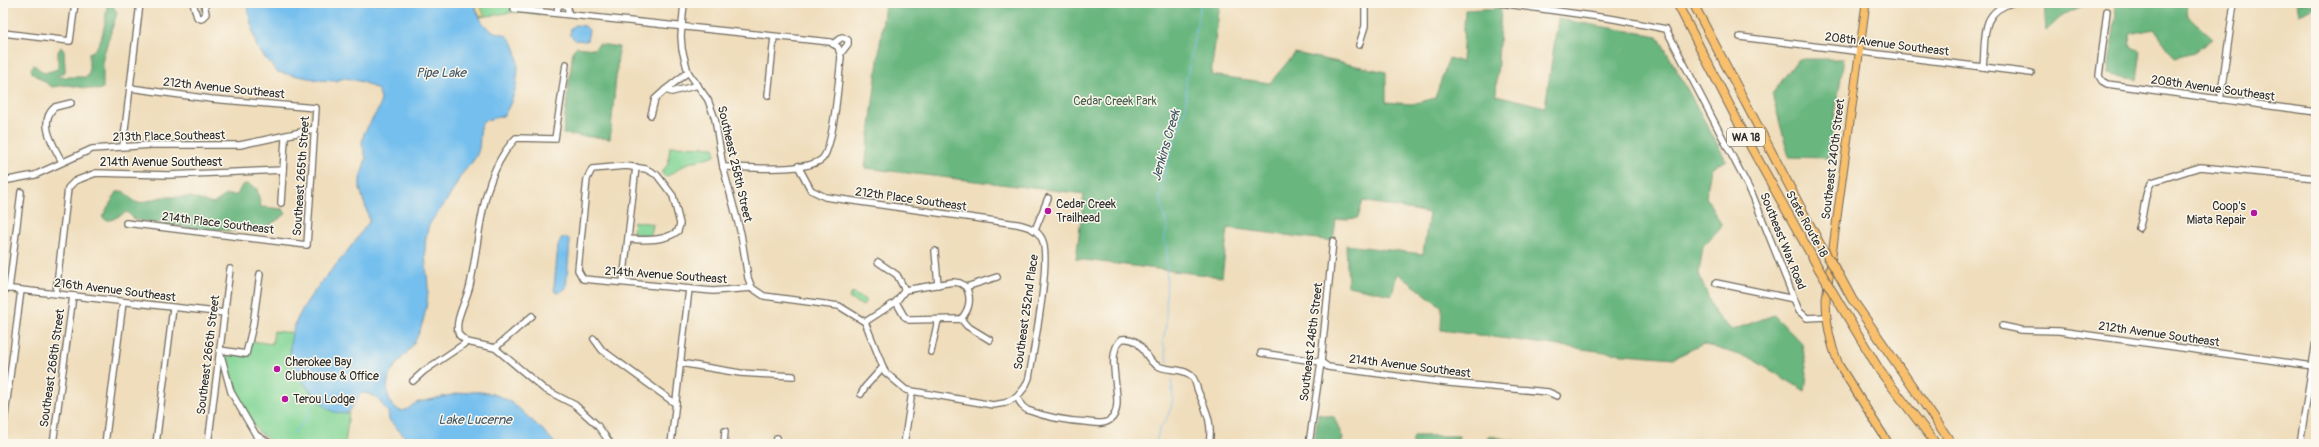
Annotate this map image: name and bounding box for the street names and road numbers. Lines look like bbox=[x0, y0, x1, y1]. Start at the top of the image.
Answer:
street label: 208th Avenue Southeast bbox=[1824, 29, 1950, 60]
street label: 208th Avenue Southeast bbox=[2150, 72, 2276, 105]
street label: 212th Avenue Southeast bbox=[162, 75, 286, 102]
street label: Southeast 240th Street bbox=[1819, 98, 1848, 220]
street label: Southeast 258th Street bbox=[714, 104, 755, 224]
street label: Southeast 265th Street bbox=[290, 115, 313, 236]
street label: 213th Place Southeast bbox=[113, 128, 226, 145]
road number: WA 18 bbox=[1727, 128, 1765, 146]
street label: 214th Avenue Southeast bbox=[100, 155, 222, 170]
street label: 212th Place Southeast bbox=[854, 184, 968, 215]
street label: State Route 18 bbox=[1782, 188, 1831, 260]
street label: Southeast Wax Road bbox=[1756, 190, 1809, 292]
street label: 214th Place Southeast bbox=[161, 209, 275, 238]
street label: Southeast 252nd Place bbox=[1011, 253, 1042, 371]
street label: 214th Avenue Southeast bbox=[604, 264, 728, 287]
street label: 216th Avenue Southeast bbox=[53, 276, 177, 305]
street label: Southeast 248th Street bbox=[1297, 282, 1326, 402]
street label: Southeast 266th Street bbox=[194, 294, 223, 416]
street label: Southeast 268th Street bbox=[37, 308, 68, 428]
street label: 212th Avenue Southeast bbox=[2097, 319, 2221, 350]
street label: 214th Avenue Southeast bbox=[1348, 352, 1472, 381]

